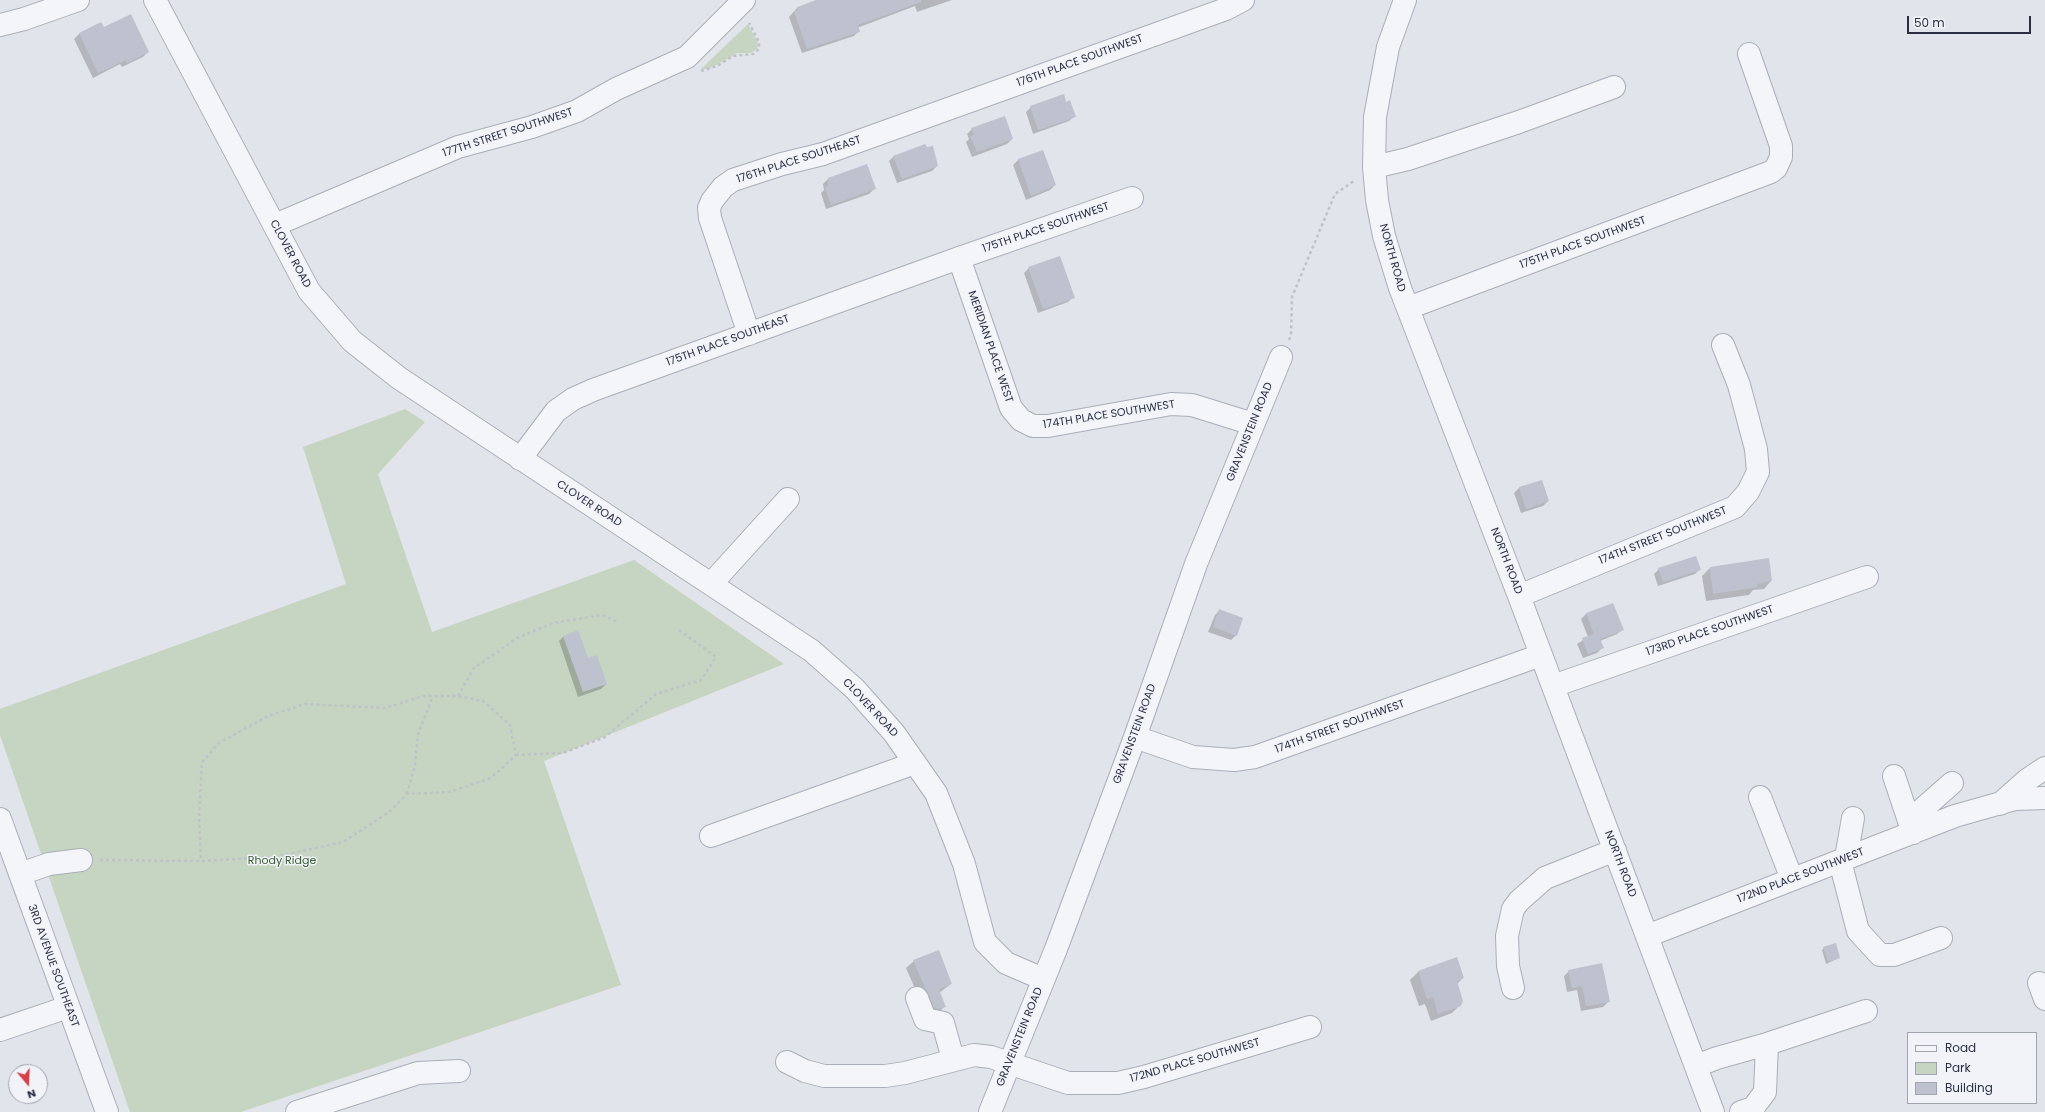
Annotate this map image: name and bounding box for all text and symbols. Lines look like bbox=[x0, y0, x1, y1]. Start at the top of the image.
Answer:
scale bar bbox=[1909, 8, 2033, 34]
text: 50 m bbox=[1914, 14, 1945, 31]
street label: 176TH PLACE SOUTHWEST bbox=[1015, 32, 1145, 90]
street label: 177TH STREET SOUTHWEST bbox=[441, 106, 575, 160]
street label: 176TH PLACE SOUTHEAST bbox=[735, 134, 863, 186]
street label: 175TH PLACE SOUTHWEST bbox=[981, 200, 1111, 256]
street label: 175TH PLACE SOUTHWEST bbox=[1518, 214, 1648, 272]
street label: CLOVER ROAD bbox=[267, 218, 313, 290]
street label: NORTH ROAD bbox=[1376, 222, 1408, 294]
street label: MERIDIAN PLACE WEST bbox=[965, 289, 1015, 405]
street label: 175TH PLACE SOUTHEAST bbox=[665, 313, 791, 369]
street label: GRAVENSTEIN ROAD bbox=[1224, 381, 1276, 483]
street label: 174TH PLACE SOUTHWEST bbox=[1042, 398, 1176, 432]
street label: CLOVER ROAD bbox=[554, 478, 624, 530]
street label: 174TH STREET SOUTHWEST bbox=[1597, 504, 1729, 568]
street label: NORTH ROAD bbox=[1487, 526, 1525, 596]
street label: 173RD PLACE SOUTHWEST bbox=[1645, 603, 1775, 659]
street label: CLOVER ROAD bbox=[840, 676, 900, 740]
street label: GRAVENSTEIN ROAD bbox=[1111, 682, 1159, 786]
street label: 174TH STREET SOUTHWEST bbox=[1273, 697, 1407, 757]
street label: NORTH ROAD bbox=[1601, 829, 1639, 899]
street label: 172ND PLACE SOUTHWEST bbox=[1736, 846, 1866, 906]
park label: Rhody Ridge bbox=[248, 854, 316, 868]
street label: 3RD AVENUE SOUTHEAST bbox=[25, 903, 81, 1029]
street label: GRAVENSTEIN ROAD bbox=[994, 986, 1046, 1088]
legend bbox=[1907, 1032, 2037, 1104]
street label: 172ND PLACE SOUTHWEST bbox=[1128, 1036, 1262, 1086]
text: Road bbox=[1945, 1039, 1976, 1056]
text: Park bbox=[1945, 1059, 1971, 1076]
north arrow bbox=[8, 1064, 48, 1104]
text: Building bbox=[1945, 1079, 1993, 1096]
text: N bbox=[25, 1085, 38, 1103]

